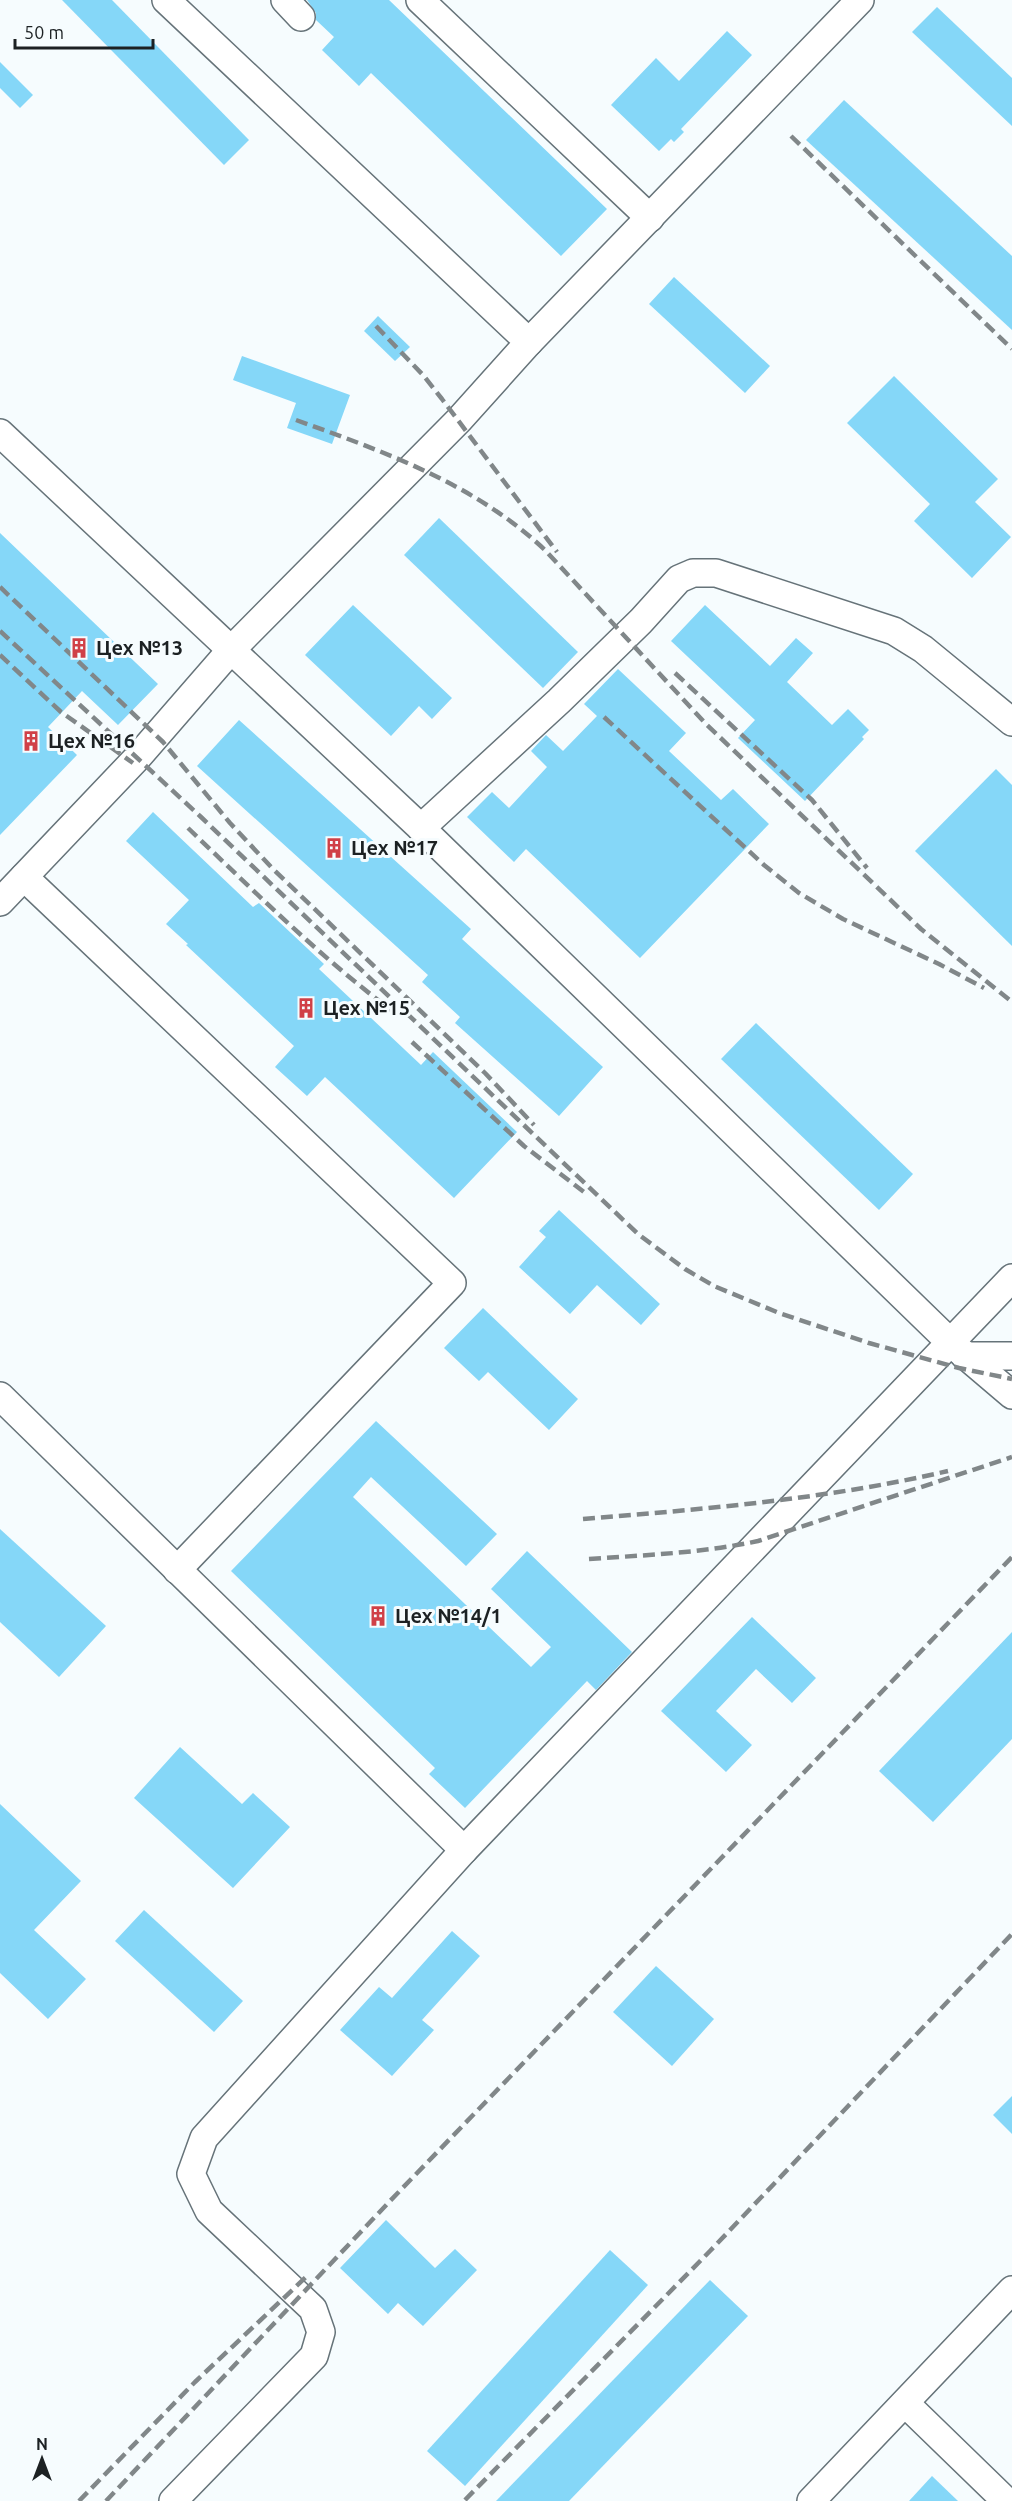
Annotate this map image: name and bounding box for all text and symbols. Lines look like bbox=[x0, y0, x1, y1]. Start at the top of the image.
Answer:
scale bar bbox=[15, 12, 153, 50]
text: 50 m bbox=[24, 22, 64, 42]
building icon: Цех №13 bbox=[67, 636, 91, 660]
place label: Цех №13 bbox=[96, 636, 183, 659]
building icon: Цех №16 bbox=[19, 729, 43, 753]
place label: Цех №16 bbox=[48, 729, 135, 752]
building icon: Цех №17 bbox=[322, 836, 346, 860]
place label: Цех №17 bbox=[351, 836, 438, 859]
building icon: Цех №15 bbox=[294, 996, 318, 1020]
place label: Цех №15 bbox=[323, 996, 410, 1019]
building icon: Цех №14/1 bbox=[366, 1604, 390, 1628]
place label: Цех №14/1 bbox=[395, 1604, 502, 1627]
north arrow bbox=[12, 2429, 72, 2489]
text: N bbox=[36, 2435, 48, 2453]

